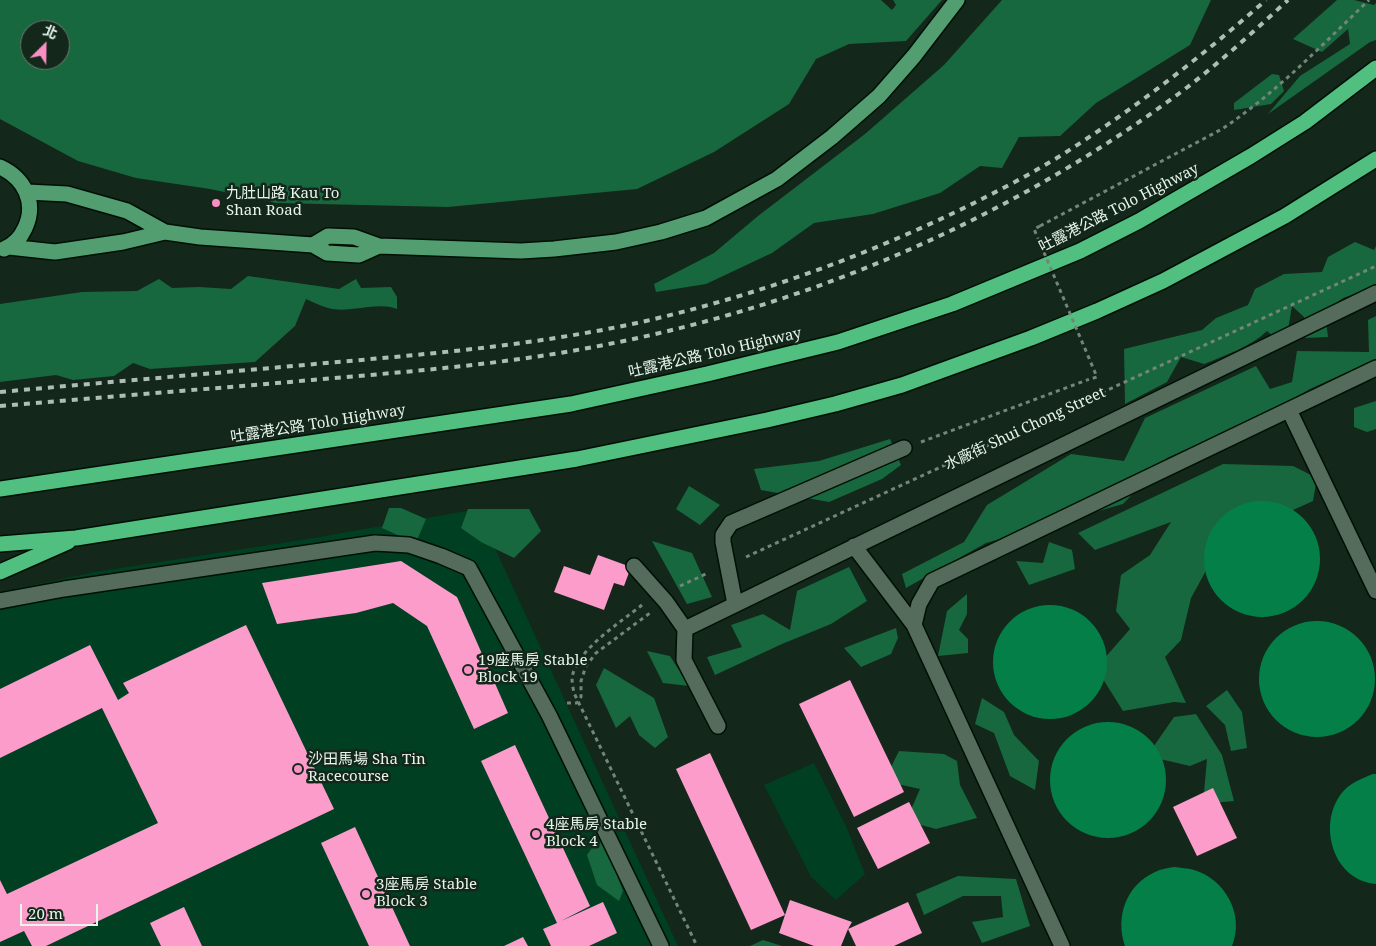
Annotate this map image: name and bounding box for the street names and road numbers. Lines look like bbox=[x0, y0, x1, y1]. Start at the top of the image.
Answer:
street label: 吐露港公路 Tolo Highway bbox=[1036, 160, 1202, 256]
street label: 吐露港公路 Tolo Highway bbox=[627, 324, 803, 382]
street label: 水廠街 Shui Chong Street bbox=[942, 384, 1108, 474]
street label: 吐露港公路 Tolo Highway bbox=[229, 401, 407, 447]

